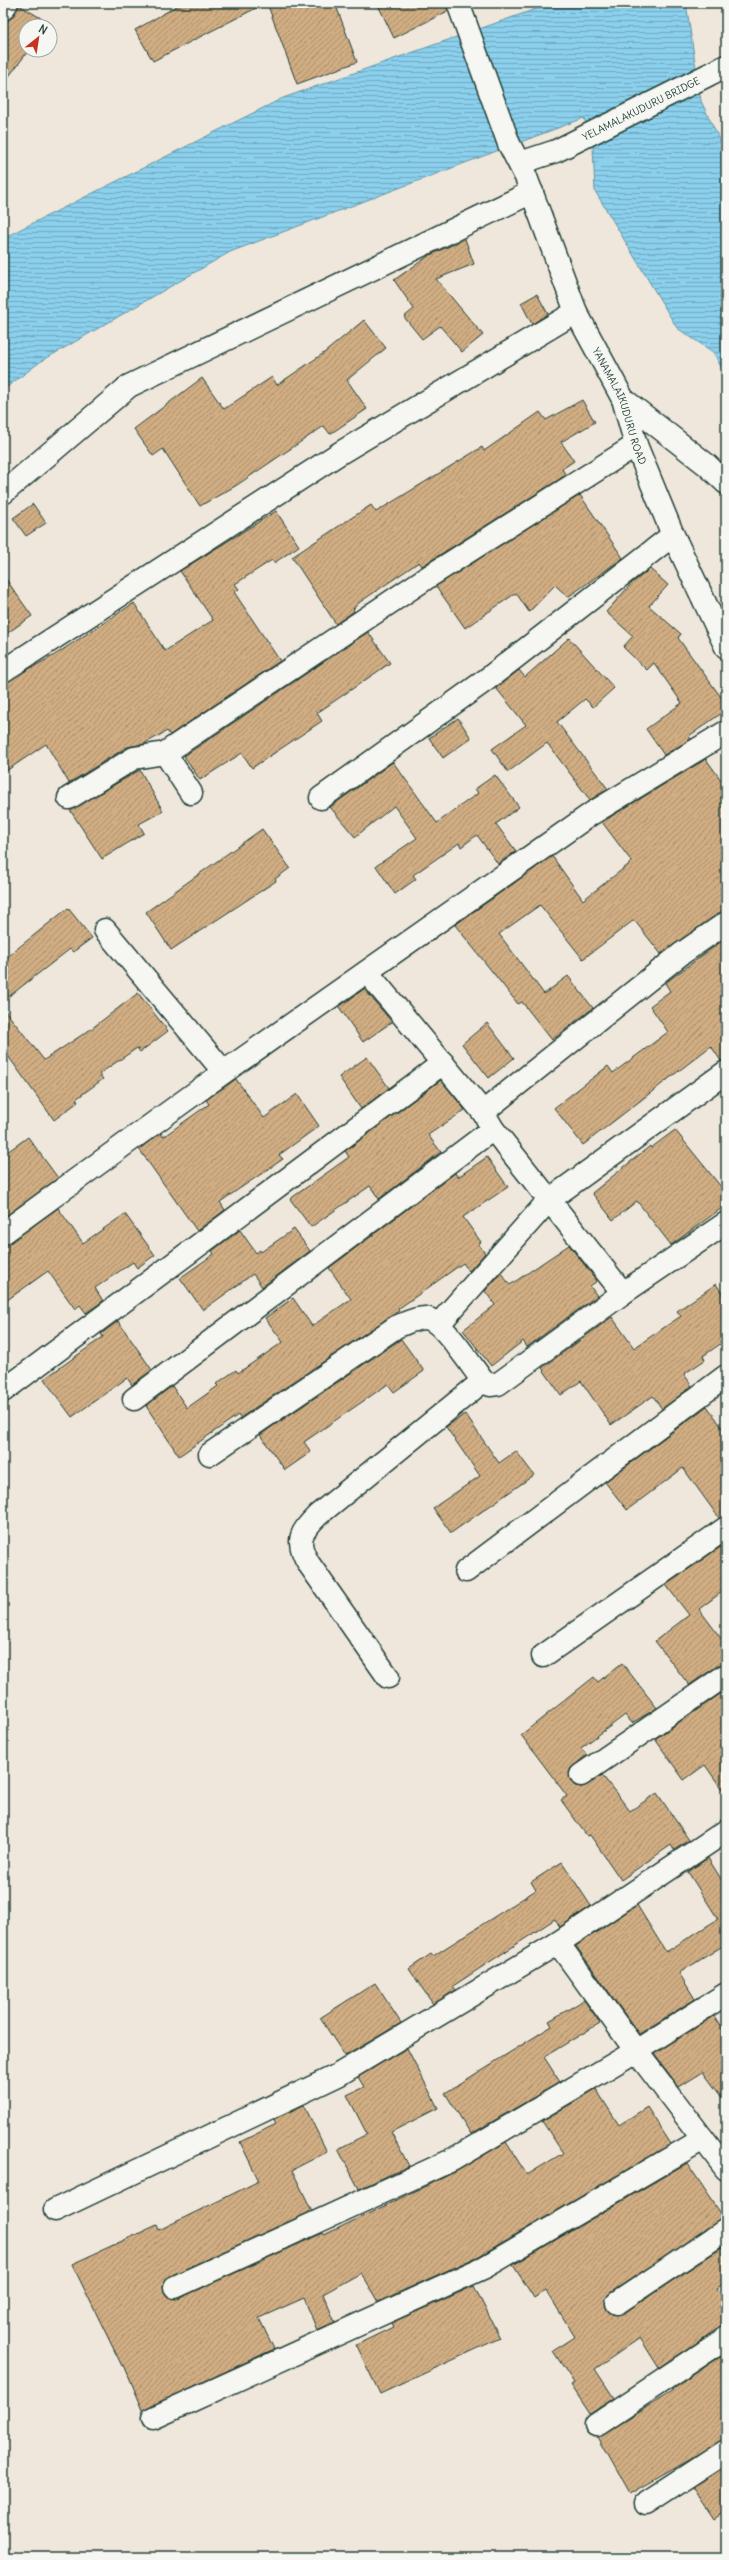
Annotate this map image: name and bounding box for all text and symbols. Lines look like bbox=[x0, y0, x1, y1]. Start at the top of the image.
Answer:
north arrow bbox=[18, 18, 58, 58]
text: N bbox=[36, 21, 50, 37]
street label: YELAMALAKUDURU BRIDGE bbox=[580, 74, 702, 143]
street label: YANAMALAIKUDURU ROAD bbox=[590, 345, 650, 466]

